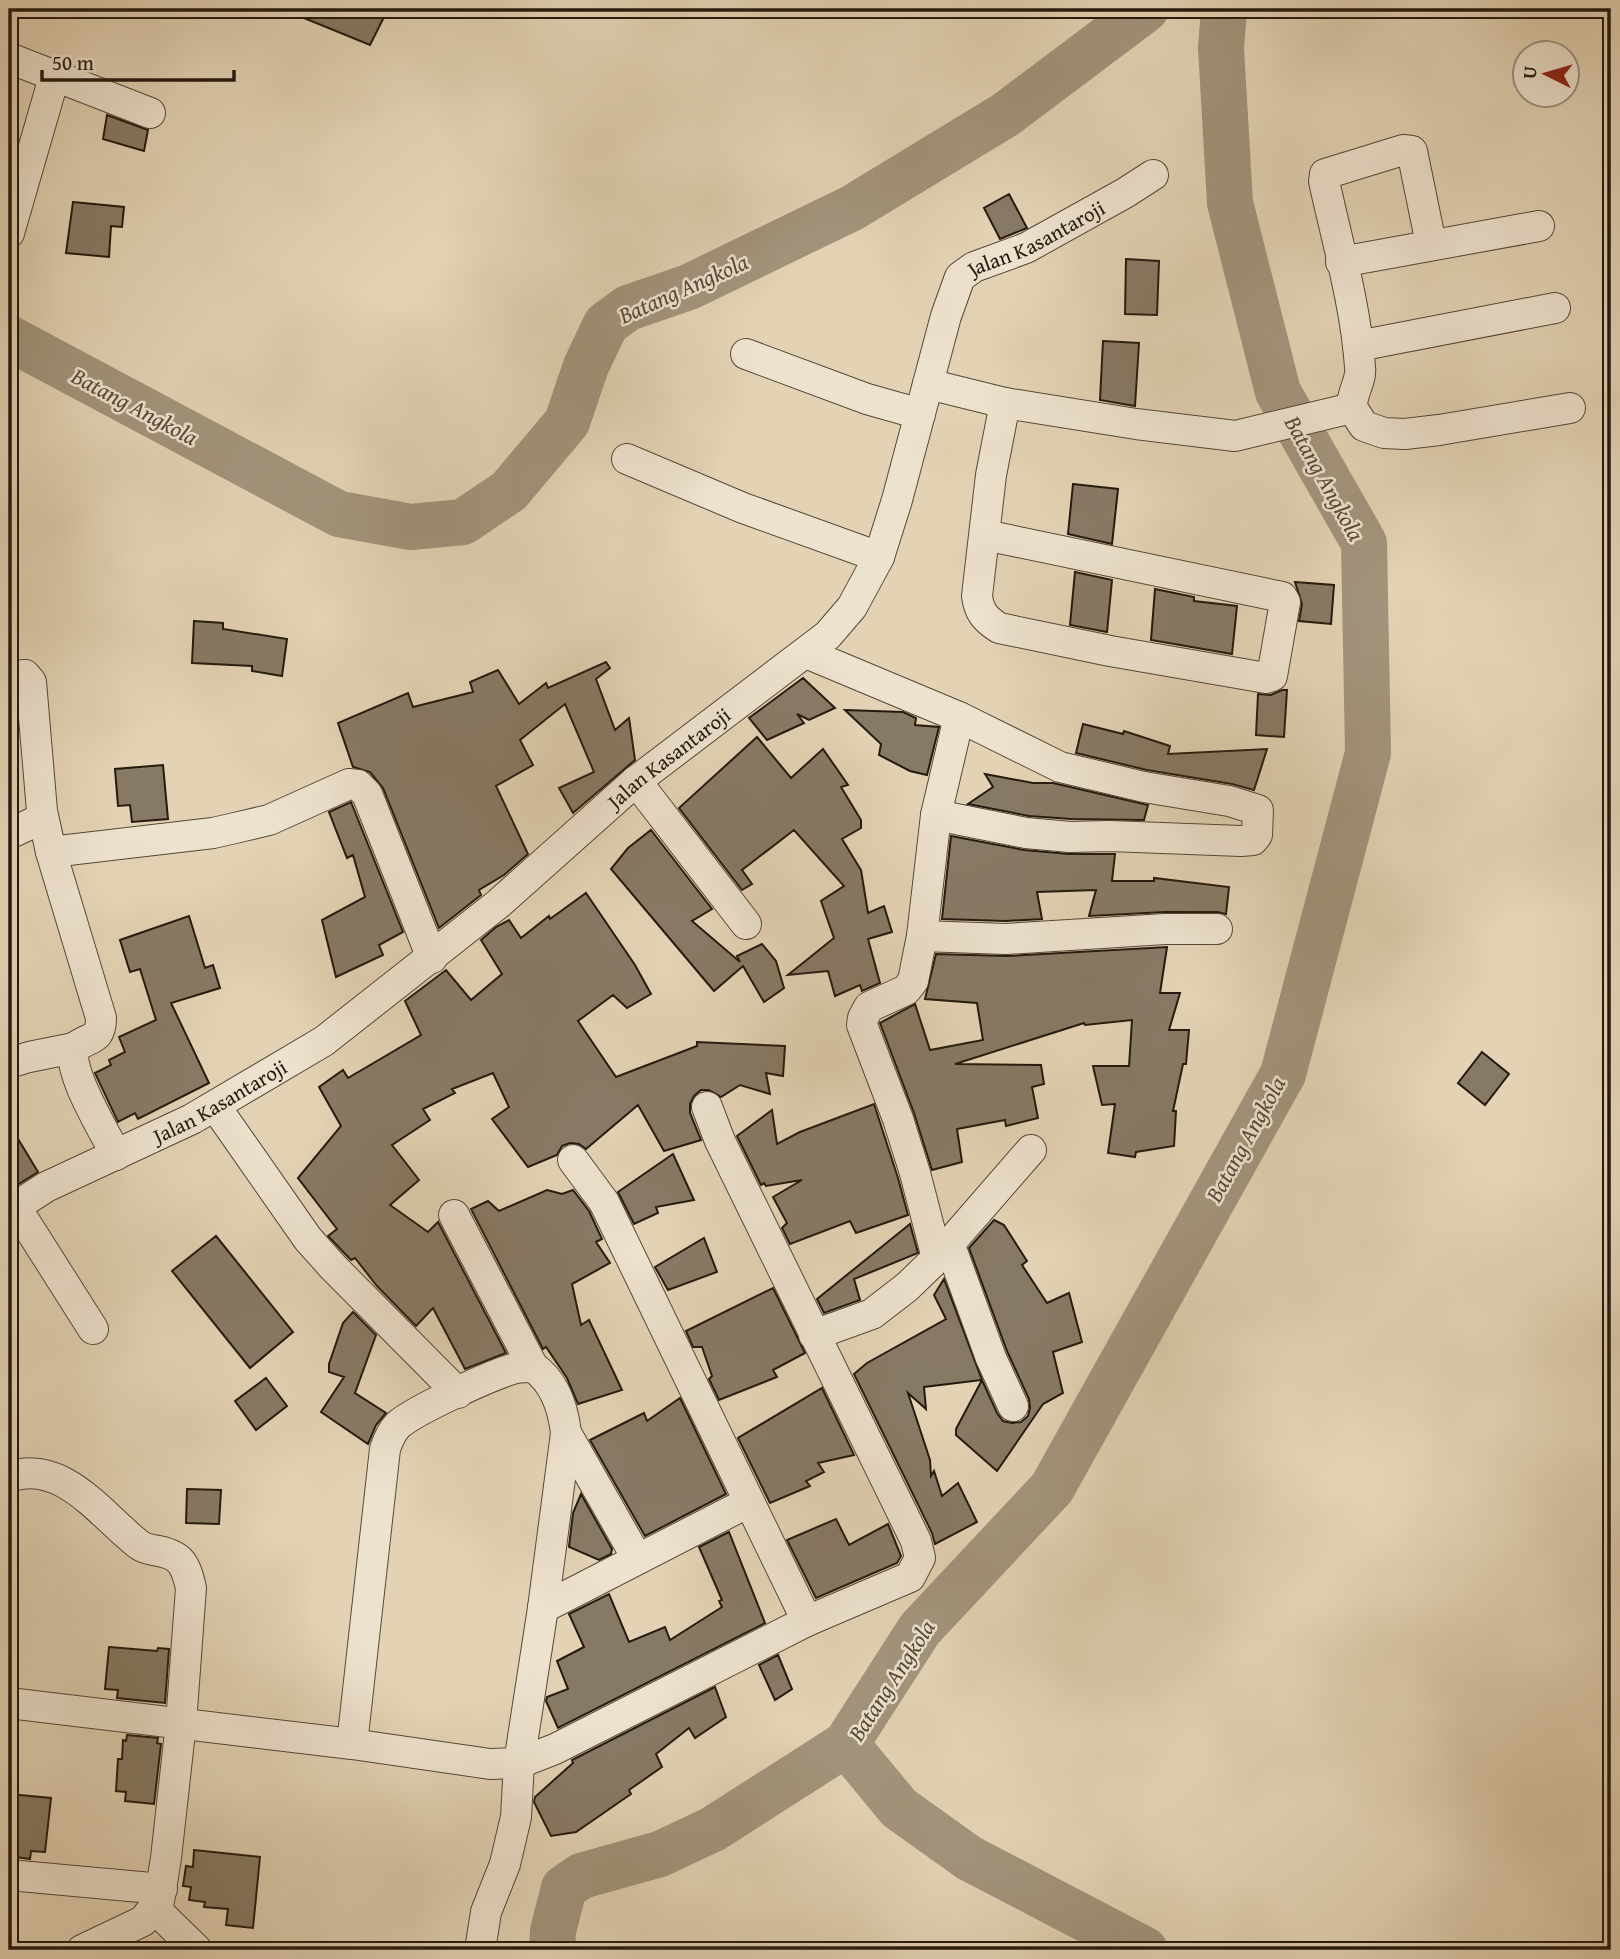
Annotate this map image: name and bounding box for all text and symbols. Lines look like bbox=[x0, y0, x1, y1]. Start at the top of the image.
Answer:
scale bar bbox=[42, 38, 234, 82]
north arrow bbox=[1512, 38, 1582, 108]
text: 50 m bbox=[52, 47, 94, 78]
text: U bbox=[1515, 65, 1544, 80]
street label: Jalan Kasantaroji bbox=[958, 192, 1110, 285]
water label: Batang Angkola bbox=[612, 245, 753, 332]
water label: Batang Angkola bbox=[65, 358, 204, 453]
water label: Batang Angkola bbox=[1277, 409, 1373, 547]
street label: Jalan Kasantaroji bbox=[598, 699, 737, 817]
street label: Jalan Kasantaroji bbox=[145, 1051, 292, 1152]
water label: Batang Angkola bbox=[1197, 1070, 1293, 1208]
water label: Batang Angkola bbox=[839, 1613, 943, 1748]

